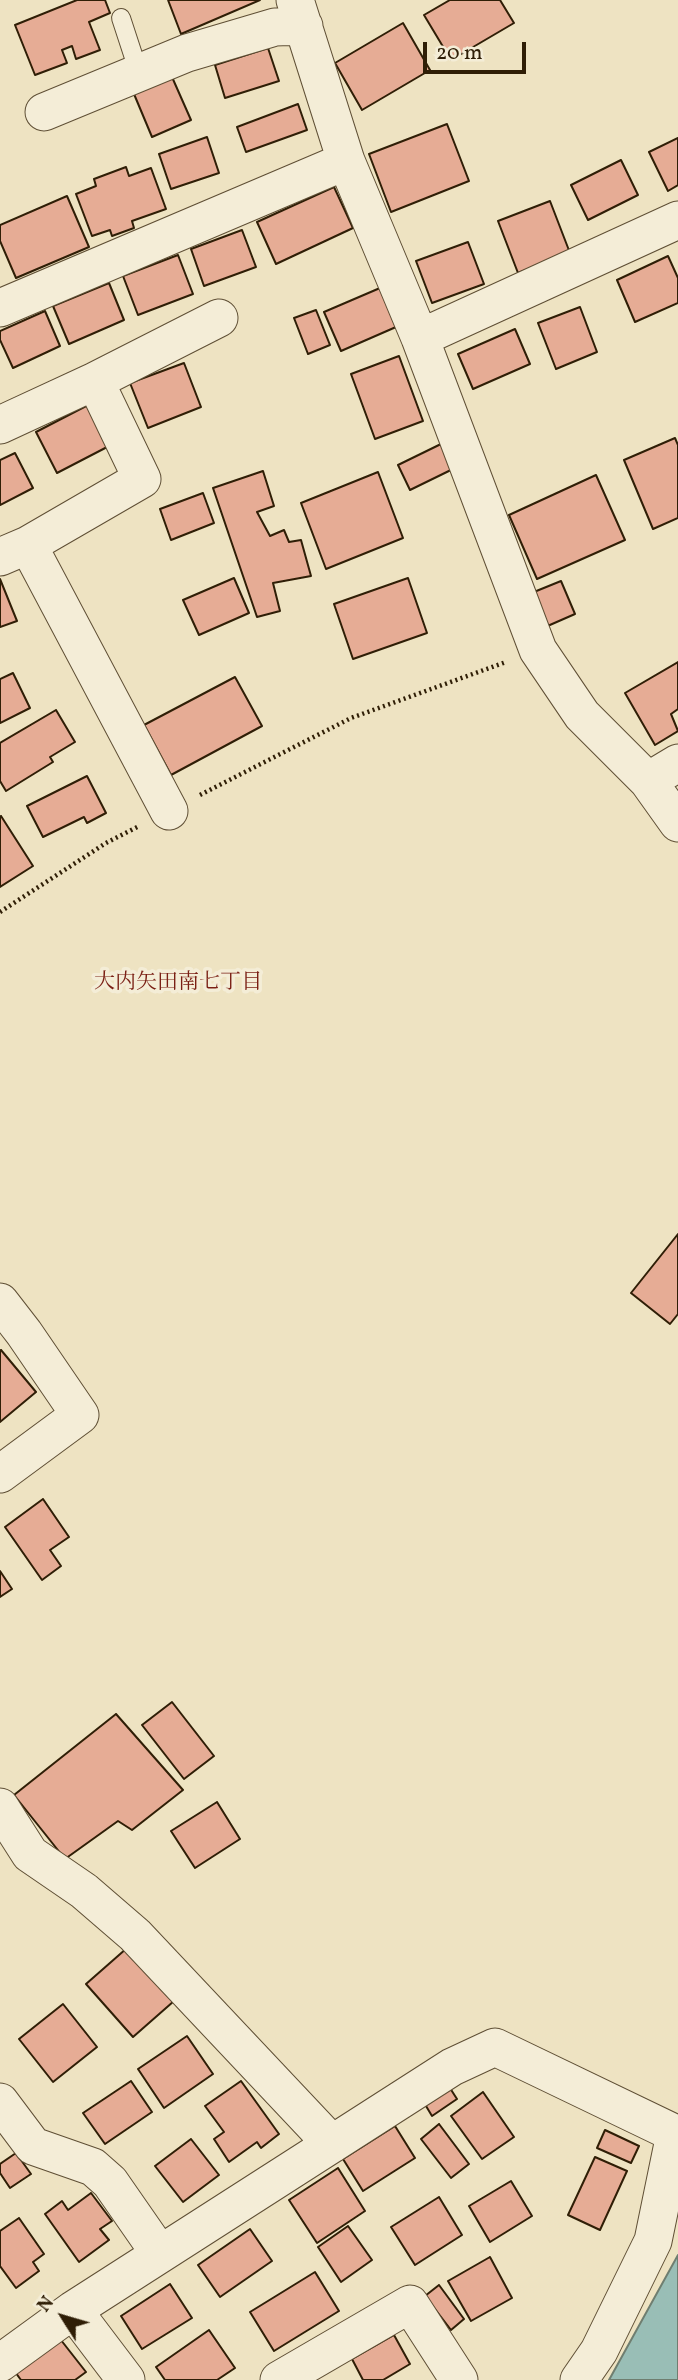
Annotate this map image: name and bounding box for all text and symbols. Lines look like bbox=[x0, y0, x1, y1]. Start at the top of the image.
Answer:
scale bar bbox=[426, 28, 529, 72]
text: 20 m bbox=[436, 39, 482, 68]
district label: 大内矢田南七丁目 bbox=[94, 971, 262, 997]
north arrow bbox=[28, 2282, 98, 2352]
text: N bbox=[32, 2291, 61, 2318]

